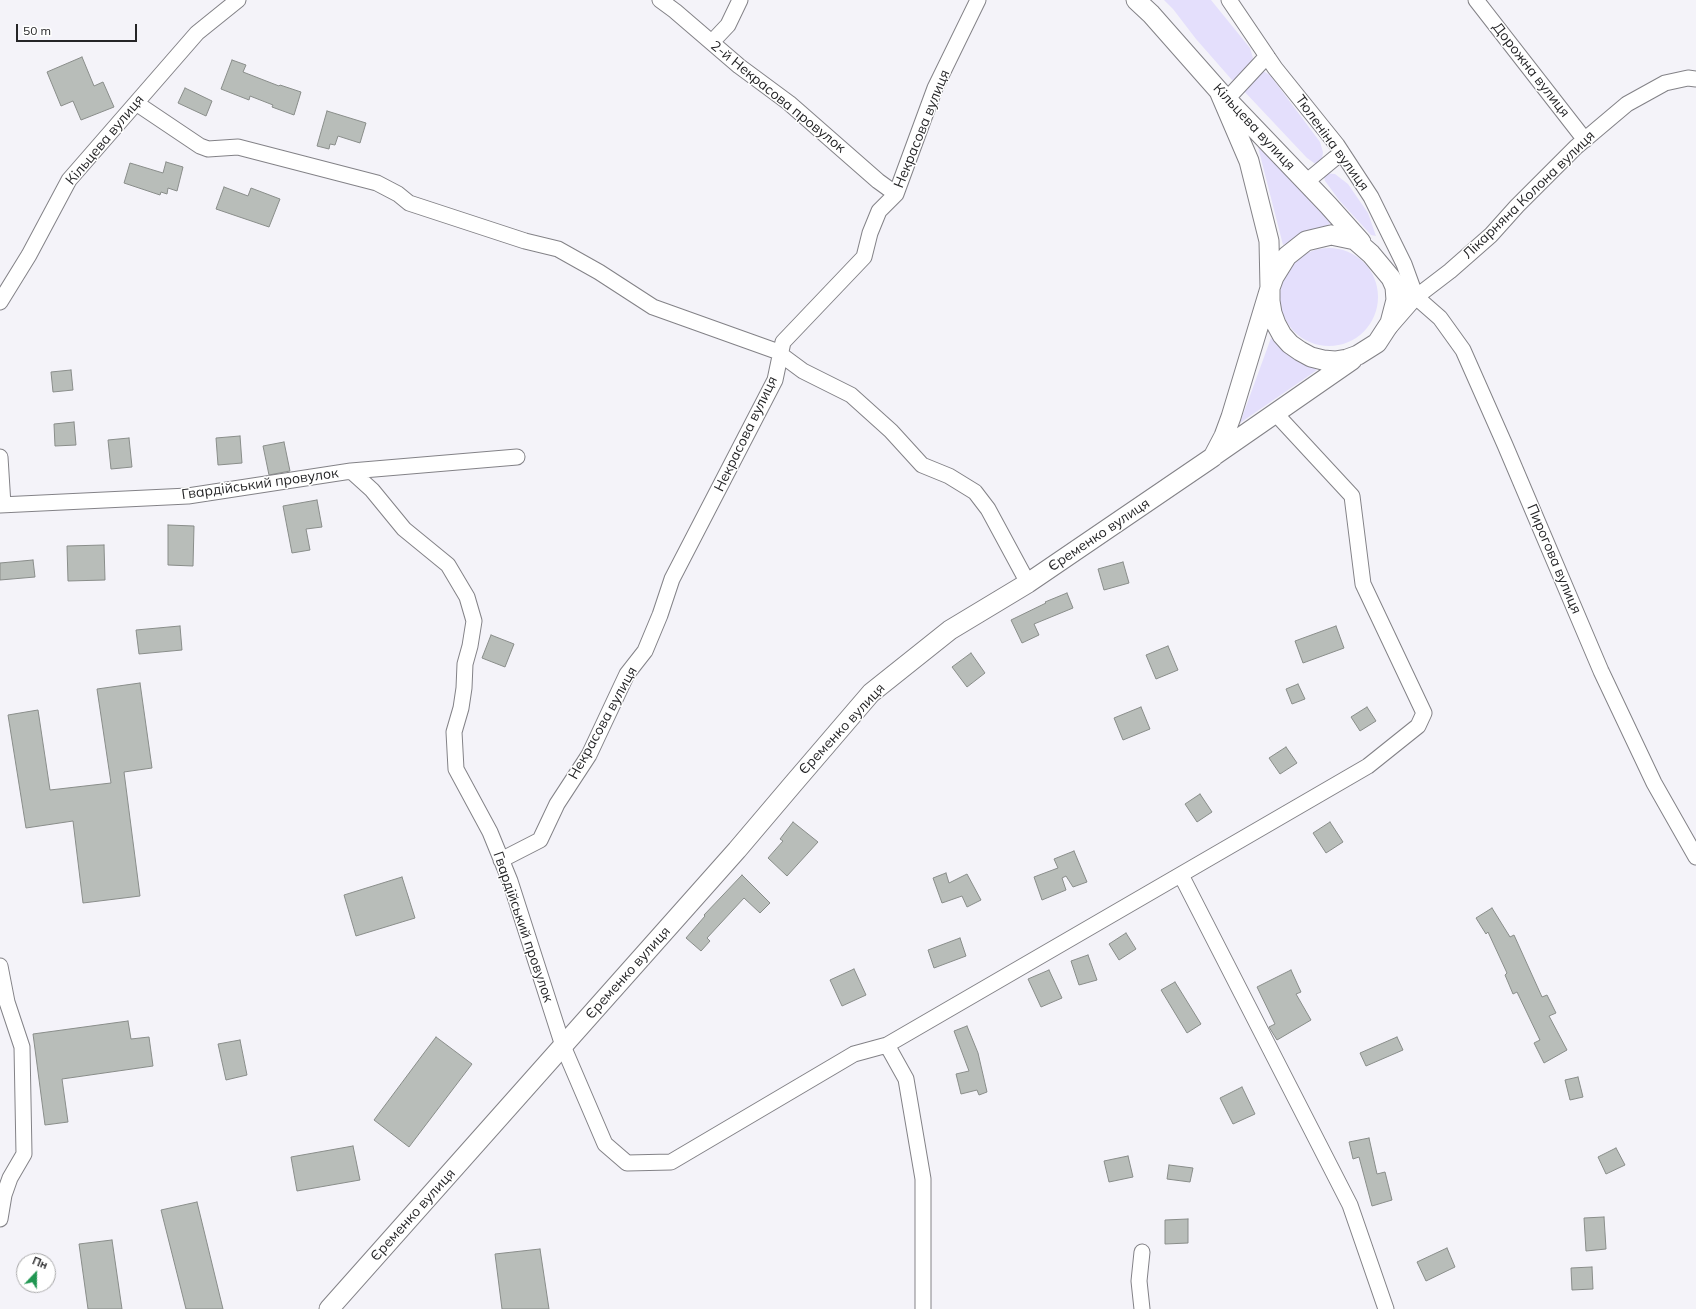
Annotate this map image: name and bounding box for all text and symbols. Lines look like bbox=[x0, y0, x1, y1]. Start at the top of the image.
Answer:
scale bar bbox=[18, 16, 139, 42]
street label: Дорожна вулиця bbox=[1489, 19, 1573, 121]
text: 50 m bbox=[23, 23, 51, 38]
street label: 2-й Некрасова провулок bbox=[707, 37, 849, 157]
street label: Некрасова вулиця bbox=[891, 67, 953, 191]
street label: Кільцева вулиця bbox=[1209, 80, 1299, 174]
street label: Кільцева вулиця bbox=[62, 91, 148, 189]
street label: Тюленіна вулиця bbox=[1292, 92, 1372, 194]
street label: Лікарняна Колона вулиця bbox=[1459, 127, 1599, 263]
street label: Некрасова вулиця bbox=[711, 374, 781, 494]
street label: Гвардійський провулок bbox=[180, 465, 340, 503]
street label: Єременко вулиця bbox=[1045, 495, 1153, 575]
street label: Пирогова вулиця bbox=[1523, 501, 1585, 617]
street label: Некрасова вулиця bbox=[565, 664, 641, 782]
street label: Єременко вулиця bbox=[795, 680, 889, 778]
street label: Гвардійський провулок bbox=[489, 849, 557, 1005]
street label: Єременко вулиця bbox=[582, 923, 674, 1023]
street label: Єременко вулиця bbox=[367, 1165, 459, 1265]
north arrow bbox=[16, 1253, 56, 1293]
text: Пн bbox=[30, 1253, 50, 1272]

